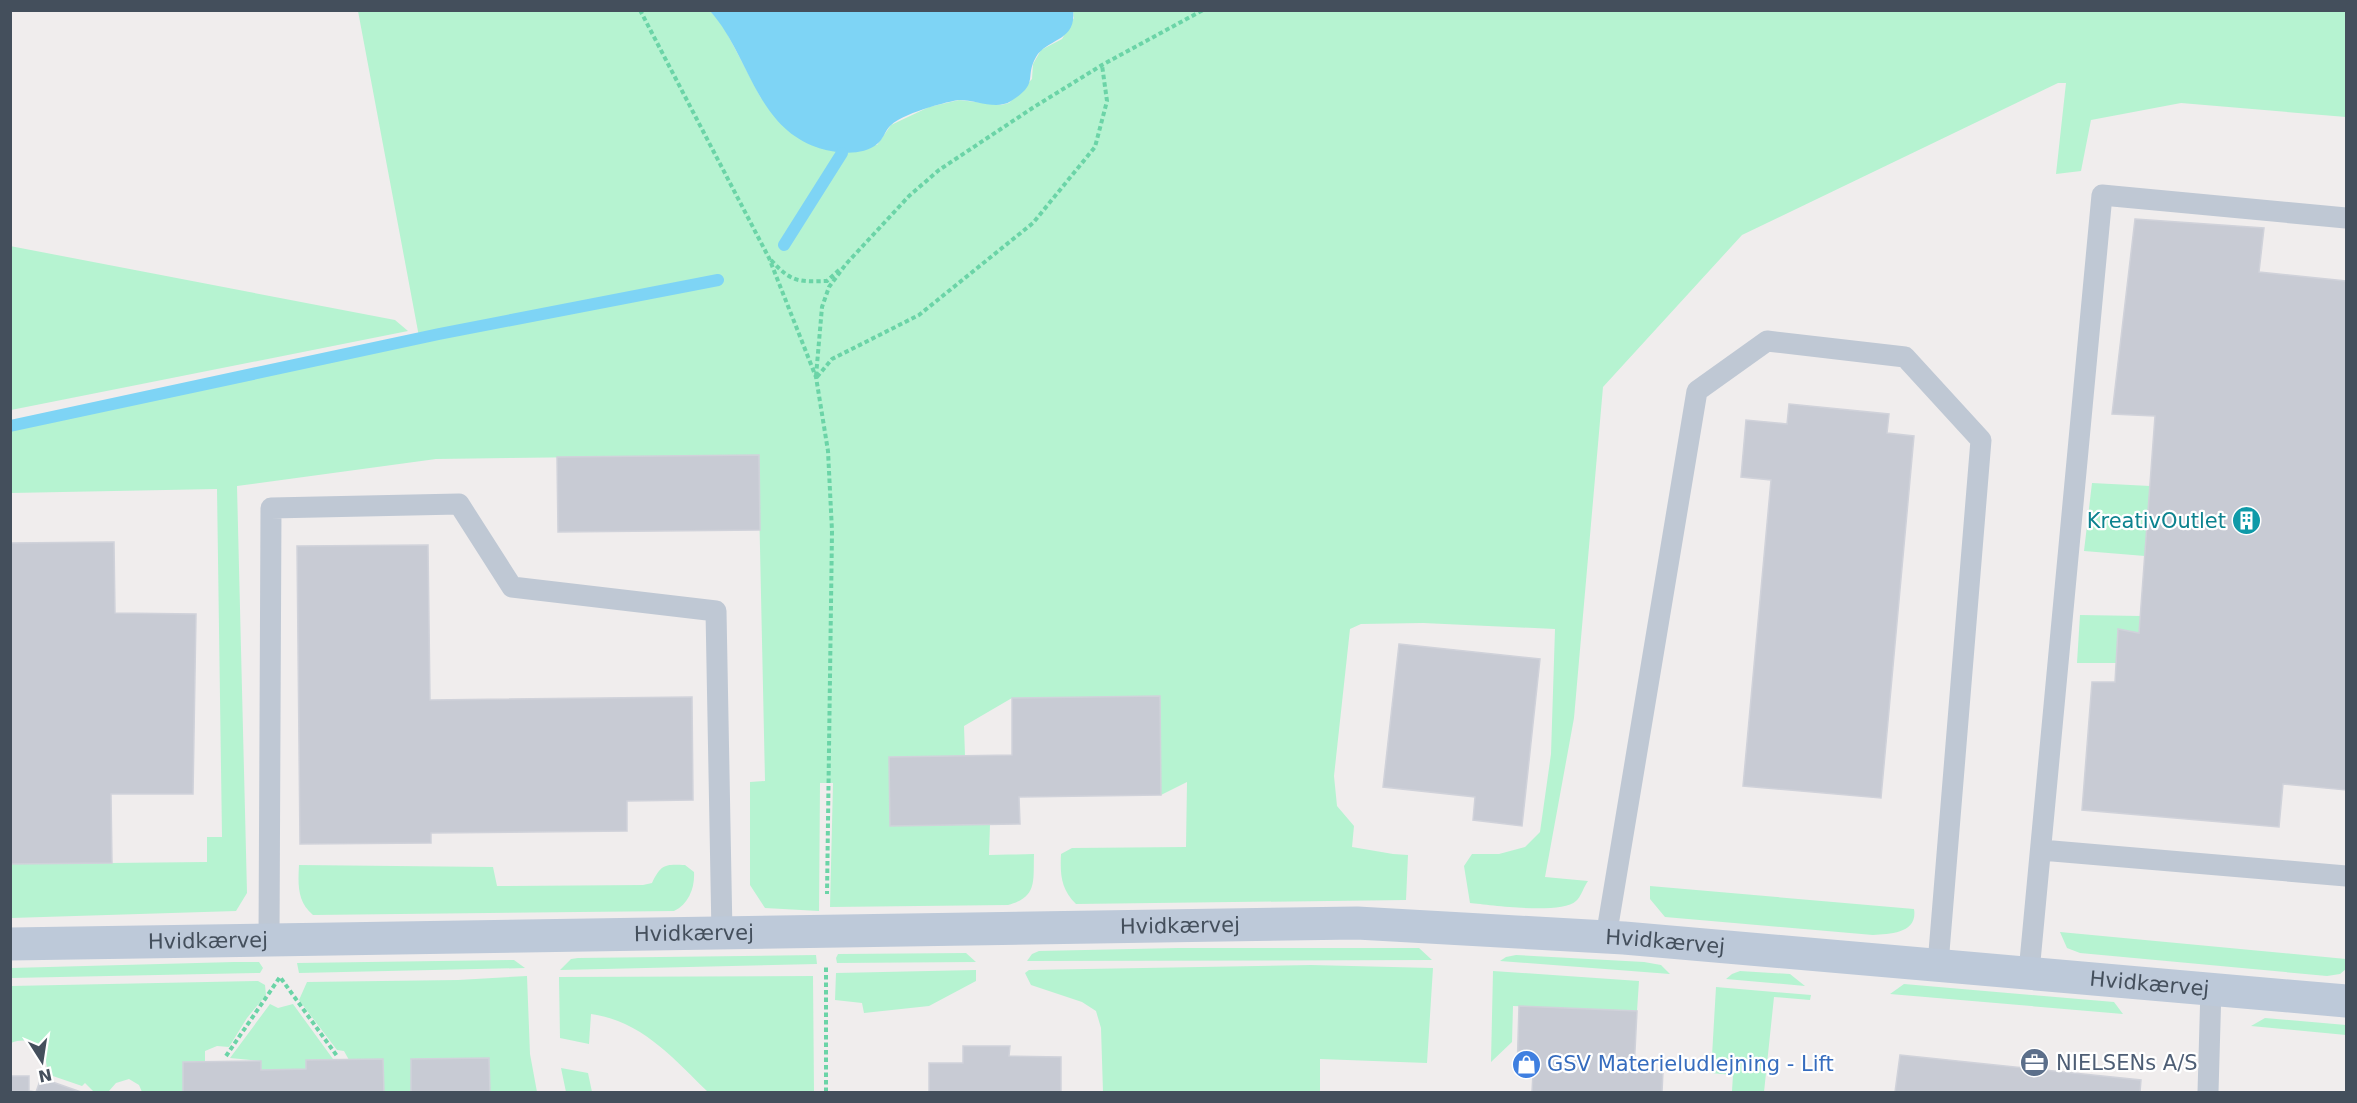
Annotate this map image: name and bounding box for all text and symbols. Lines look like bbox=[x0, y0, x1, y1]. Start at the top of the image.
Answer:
building icon: KreativOutlet bbox=[2231, 505, 2263, 537]
place label: KreativOutlet bbox=[2087, 509, 2226, 533]
street label: Hvidkærvej bbox=[1120, 913, 1240, 939]
street label: Hvidkærvej bbox=[634, 920, 754, 946]
street label: Hvidkærvej bbox=[1605, 925, 1726, 959]
street label: Hvidkærvej bbox=[148, 928, 268, 954]
street label: Hvidkærvej bbox=[2089, 967, 2210, 1001]
north arrow bbox=[12, 1031, 72, 1091]
office icon: NIELSENs A/S bbox=[2019, 1047, 2051, 1079]
shop icon: GSV Materieludlejning - Lift bbox=[1510, 1048, 1542, 1080]
place label: NIELSENs A/S bbox=[2056, 1051, 2198, 1075]
place label: GSV Materieludlejning - Lift bbox=[1547, 1052, 1834, 1076]
text: N bbox=[36, 1064, 54, 1086]

